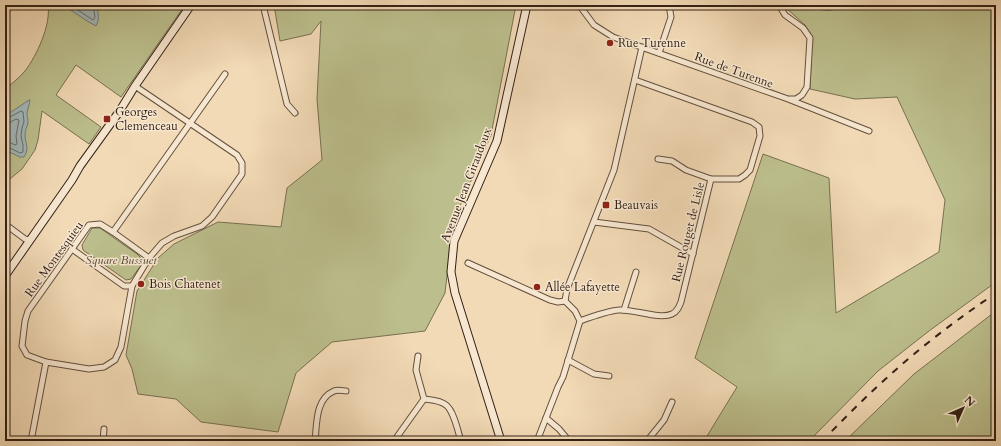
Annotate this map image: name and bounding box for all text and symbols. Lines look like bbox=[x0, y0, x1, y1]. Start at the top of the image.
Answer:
place label: Rue Turenne bbox=[618, 35, 686, 51]
marker: Rue Turenne bbox=[605, 38, 615, 48]
street label: Rue de Turenne bbox=[692, 48, 776, 92]
place label: Georges Clemenceau bbox=[115, 104, 178, 134]
marker: Georges Clemenceau bbox=[102, 114, 112, 124]
street label: Avenue Jean Giraudoux bbox=[437, 125, 495, 244]
street label: Rue Rouget de Lisle bbox=[668, 180, 708, 284]
place label: Beauvais bbox=[614, 197, 658, 213]
marker: Beauvais bbox=[601, 200, 611, 210]
street label: Rue Montesquieu bbox=[21, 218, 87, 300]
park label: Square Bussuet bbox=[85, 252, 157, 268]
place label: Bois Chatenet bbox=[149, 276, 221, 292]
marker: Bois Chatenet bbox=[136, 279, 146, 289]
place label: Allée Lafayette bbox=[545, 279, 620, 295]
marker: Allée Lafayette bbox=[532, 282, 542, 292]
north arrow bbox=[943, 388, 983, 428]
text: N bbox=[961, 393, 979, 410]

